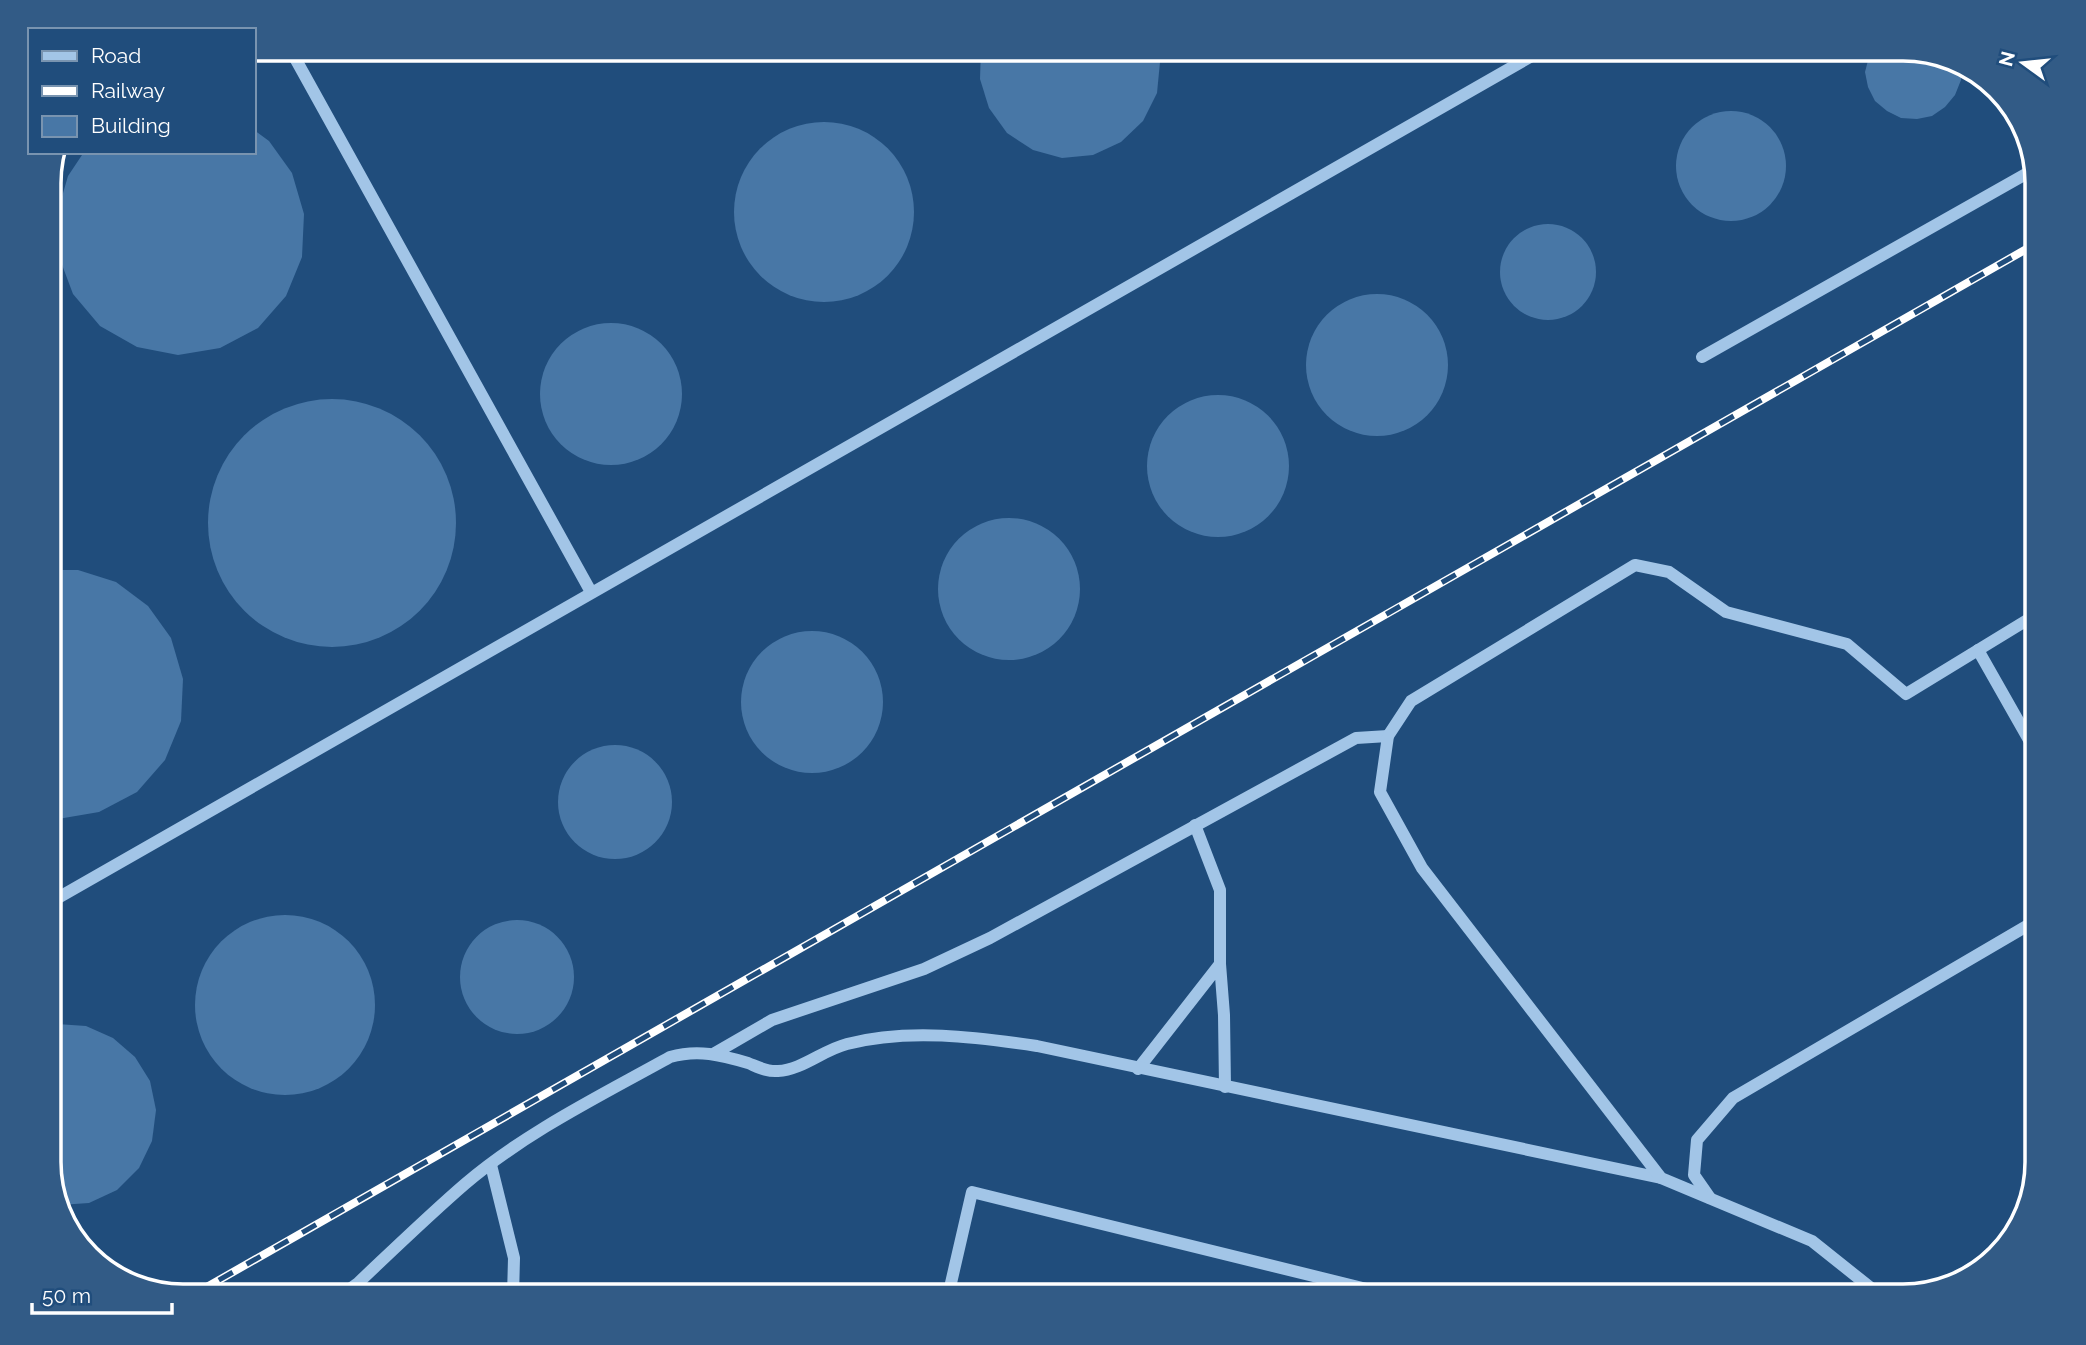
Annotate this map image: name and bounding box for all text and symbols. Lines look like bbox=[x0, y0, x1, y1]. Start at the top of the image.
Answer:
legend bbox=[28, 28, 256, 154]
north arrow bbox=[1988, 28, 2058, 98]
text: Road bbox=[91, 43, 141, 68]
text: N bbox=[1994, 49, 2019, 68]
text: Railway bbox=[91, 78, 165, 103]
text: Building bbox=[91, 113, 171, 138]
scale bar bbox=[32, 1272, 172, 1316]
text: 50 m bbox=[42, 1283, 91, 1308]

